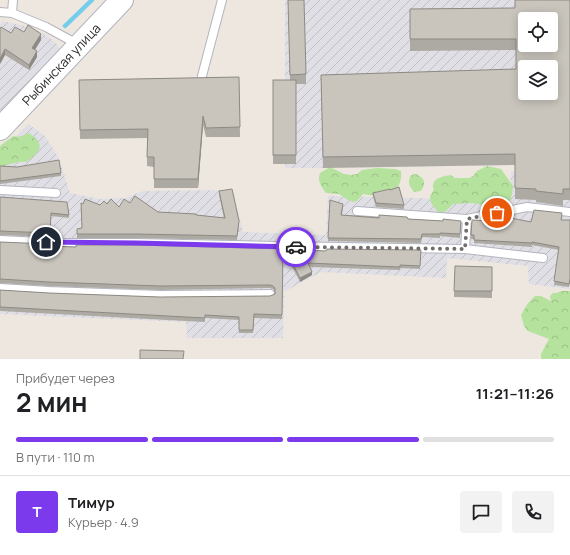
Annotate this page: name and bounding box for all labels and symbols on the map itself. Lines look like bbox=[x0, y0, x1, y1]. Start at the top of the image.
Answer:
street label: Рыбинская улица bbox=[18, 19, 104, 109]
pin bbox=[480, 196, 514, 230]
pin bbox=[29, 225, 63, 259]
courier bbox=[276, 227, 316, 267]

